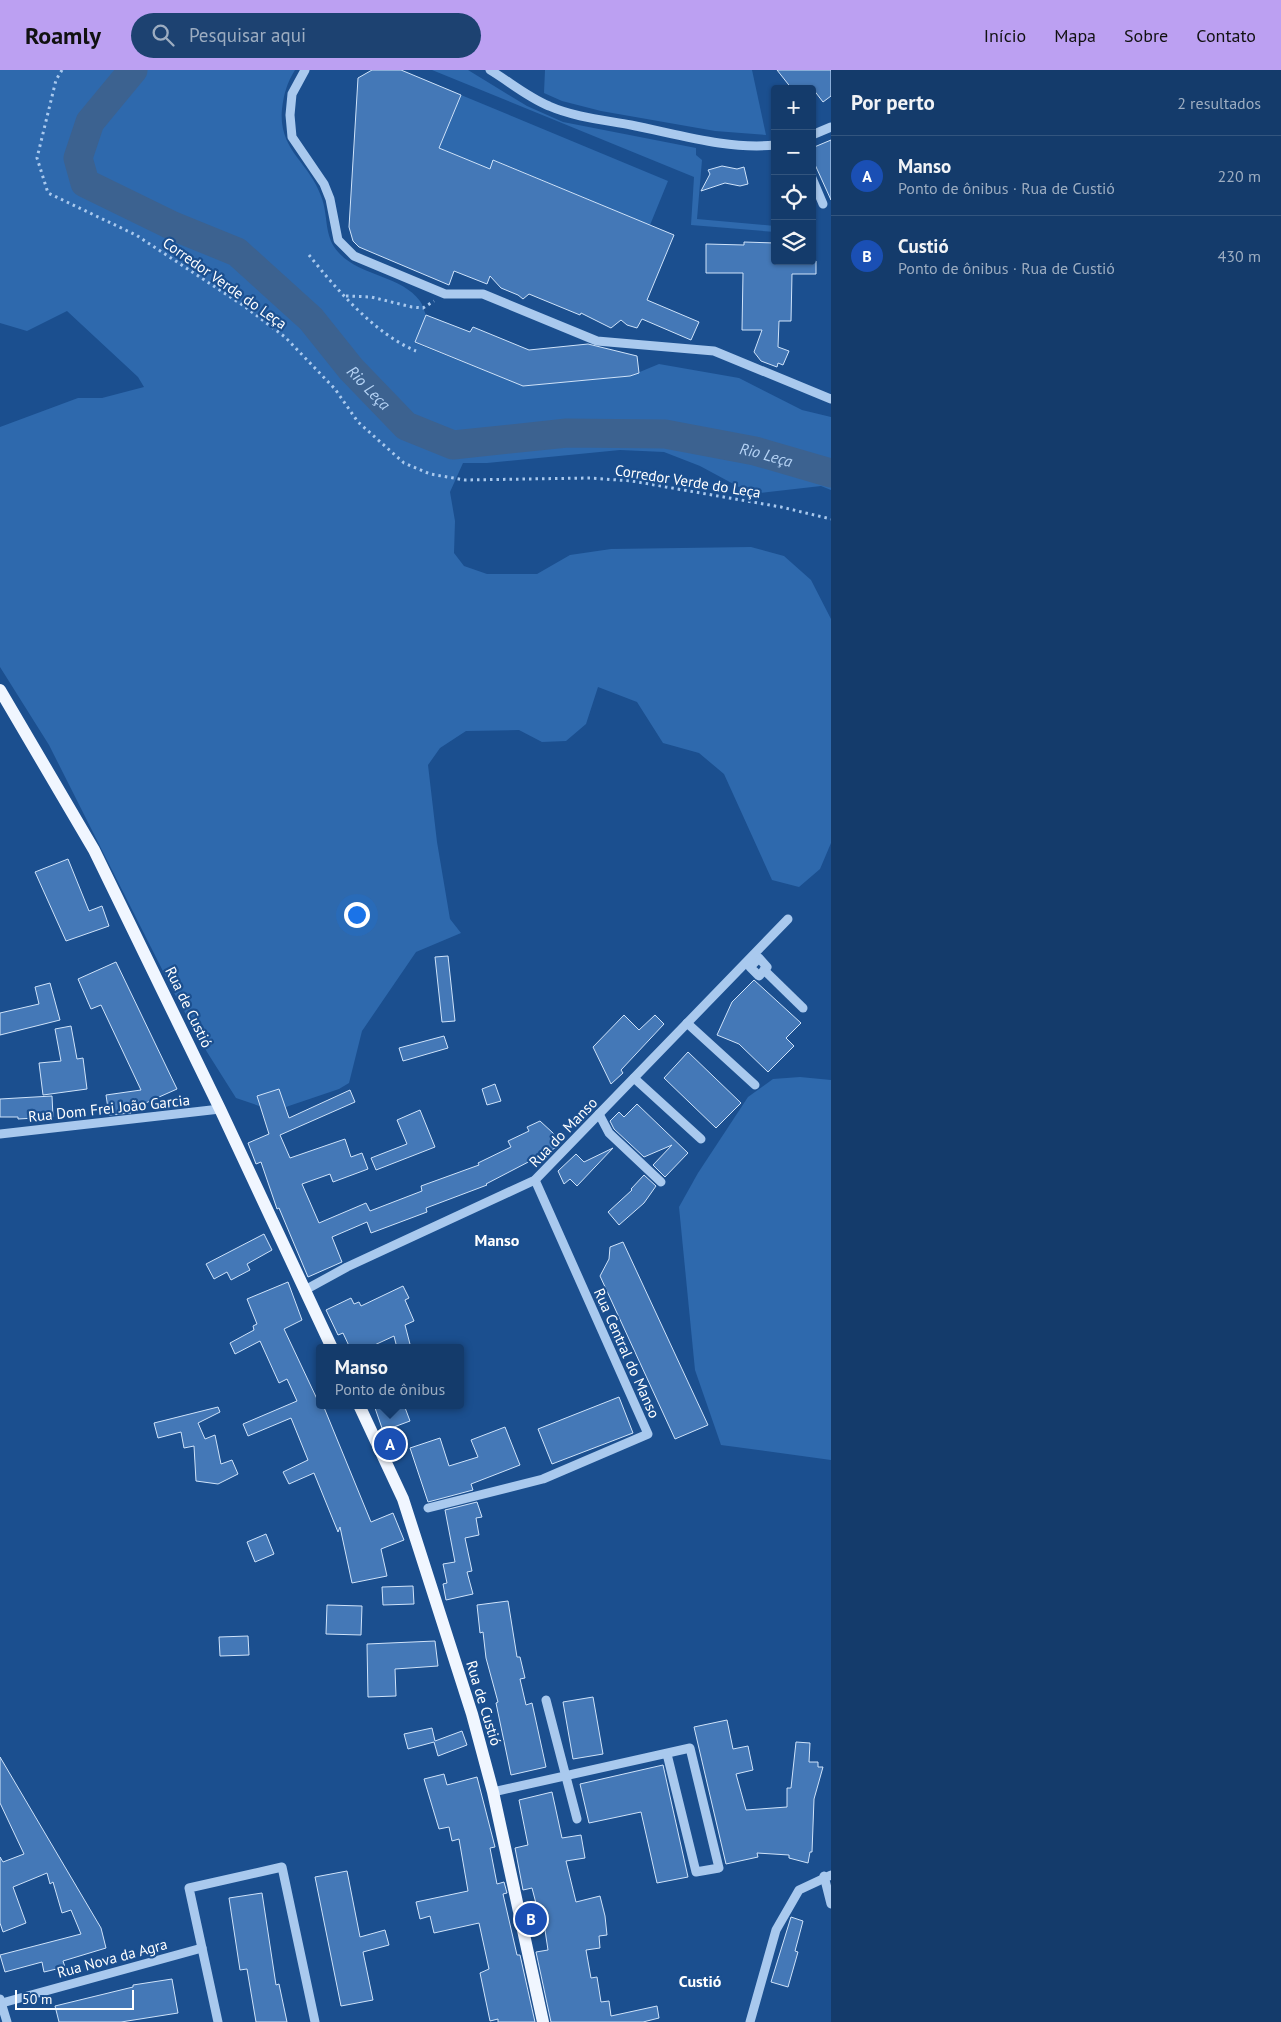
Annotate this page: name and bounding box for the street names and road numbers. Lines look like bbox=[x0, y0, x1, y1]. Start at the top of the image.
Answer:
street label: Corredor Verde do Leça bbox=[159, 233, 291, 333]
street label: Corredor Verde do Leça bbox=[614, 460, 762, 502]
street label: Rua de Custió bbox=[161, 963, 217, 1051]
street label: Rua Dom Frei João Garcia bbox=[27, 1090, 191, 1126]
street label: Rua do Manso bbox=[525, 1093, 601, 1171]
street label: Rua Central do Manso bbox=[590, 1285, 664, 1421]
street label: Rua de Custió bbox=[462, 1658, 506, 1748]
street label: Rua Nova da Agra bbox=[55, 1934, 169, 1982]

